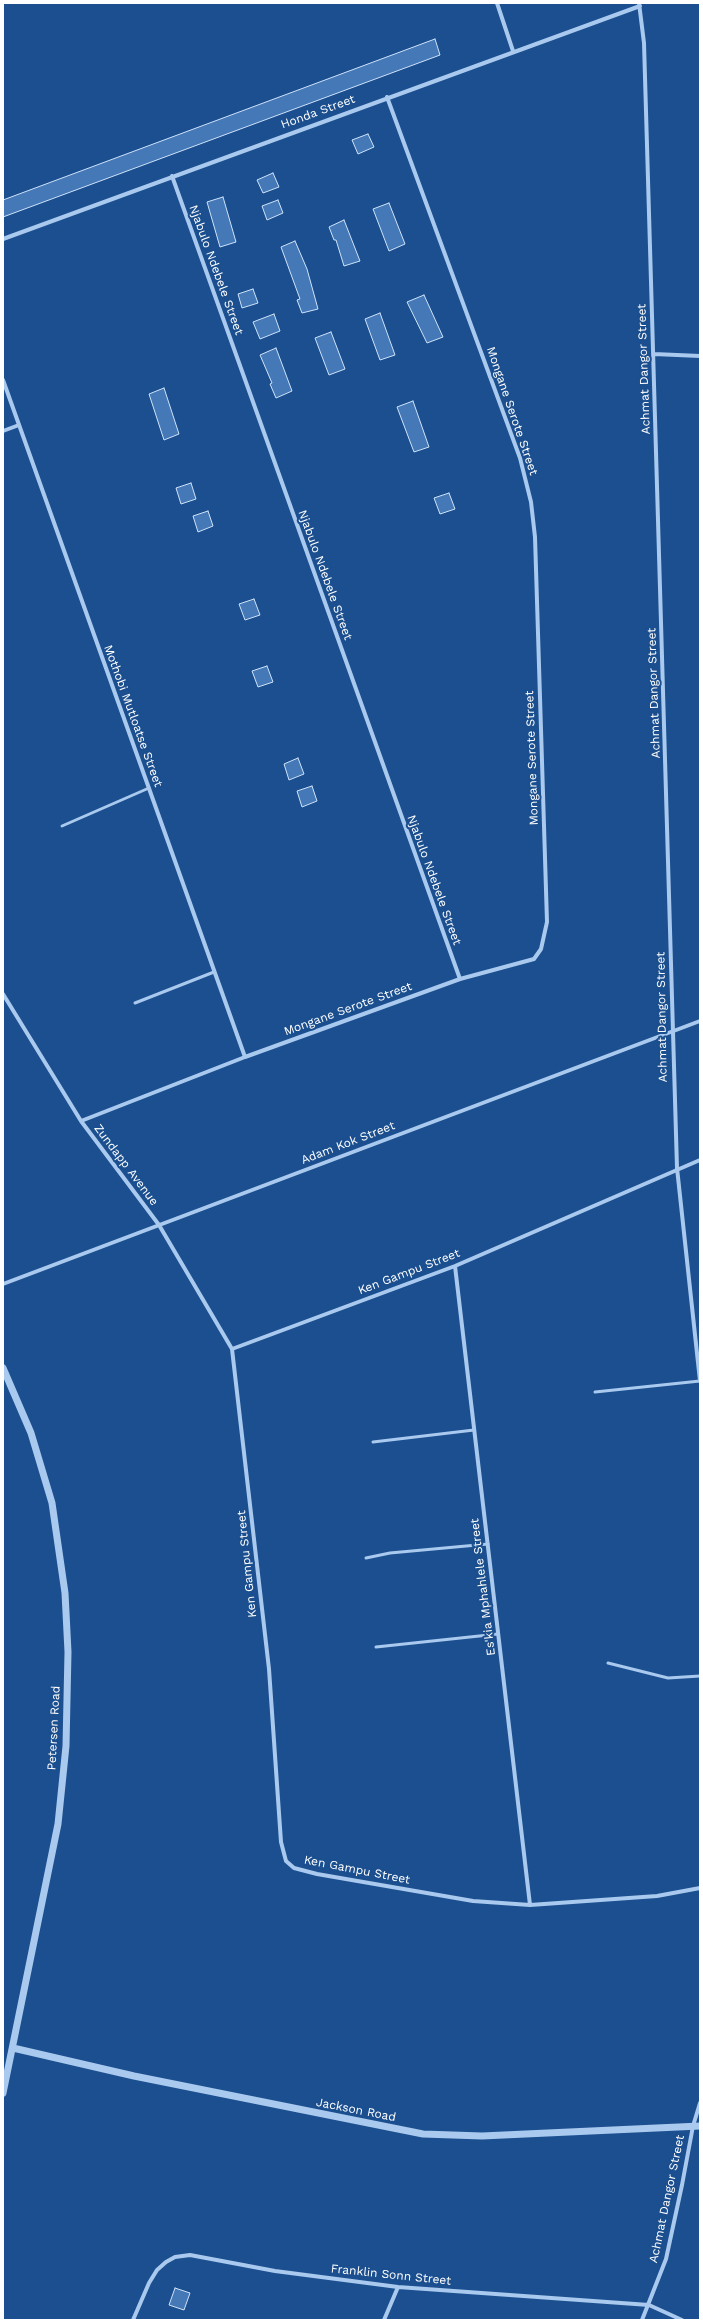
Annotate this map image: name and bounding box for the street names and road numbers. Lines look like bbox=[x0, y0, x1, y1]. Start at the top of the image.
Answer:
street label: Honda Street bbox=[279, 92, 357, 132]
street label: Njabulo Ndebele Street bbox=[186, 203, 246, 337]
street label: Achmat Dangor Street bbox=[635, 303, 653, 435]
street label: Mongane Serote Street bbox=[483, 345, 541, 477]
street label: Njabulo Ndebele Street bbox=[295, 508, 355, 642]
street label: Achmat Dangor Street bbox=[645, 627, 663, 759]
street label: Mothobi Mutloatse Street bbox=[101, 643, 165, 789]
street label: Mongane Serote Street bbox=[522, 690, 542, 826]
street label: Njabulo Ndebele Street bbox=[404, 813, 464, 947]
street label: Achmat Dangor Street bbox=[654, 952, 670, 1082]
street label: Mongane Serote Street bbox=[282, 979, 414, 1039]
street label: Adam Kok Street bbox=[299, 1118, 397, 1168]
street label: Zundapp Avenue bbox=[91, 1122, 161, 1208]
street label: Ken Gampu Street bbox=[356, 1246, 462, 1298]
street label: Ken Gampu Street bbox=[234, 1510, 260, 1618]
street label: Es'kia Mphahlele Street bbox=[467, 1517, 499, 1657]
street label: Petersen Road bbox=[45, 1685, 63, 1771]
street label: Ken Gampu Street bbox=[303, 1853, 411, 1887]
street label: Jackson Road bbox=[315, 2095, 397, 2125]
street label: Achmat Dangor Street bbox=[646, 2134, 688, 2264]
street label: Franklin Sonn Street bbox=[330, 2262, 452, 2288]

